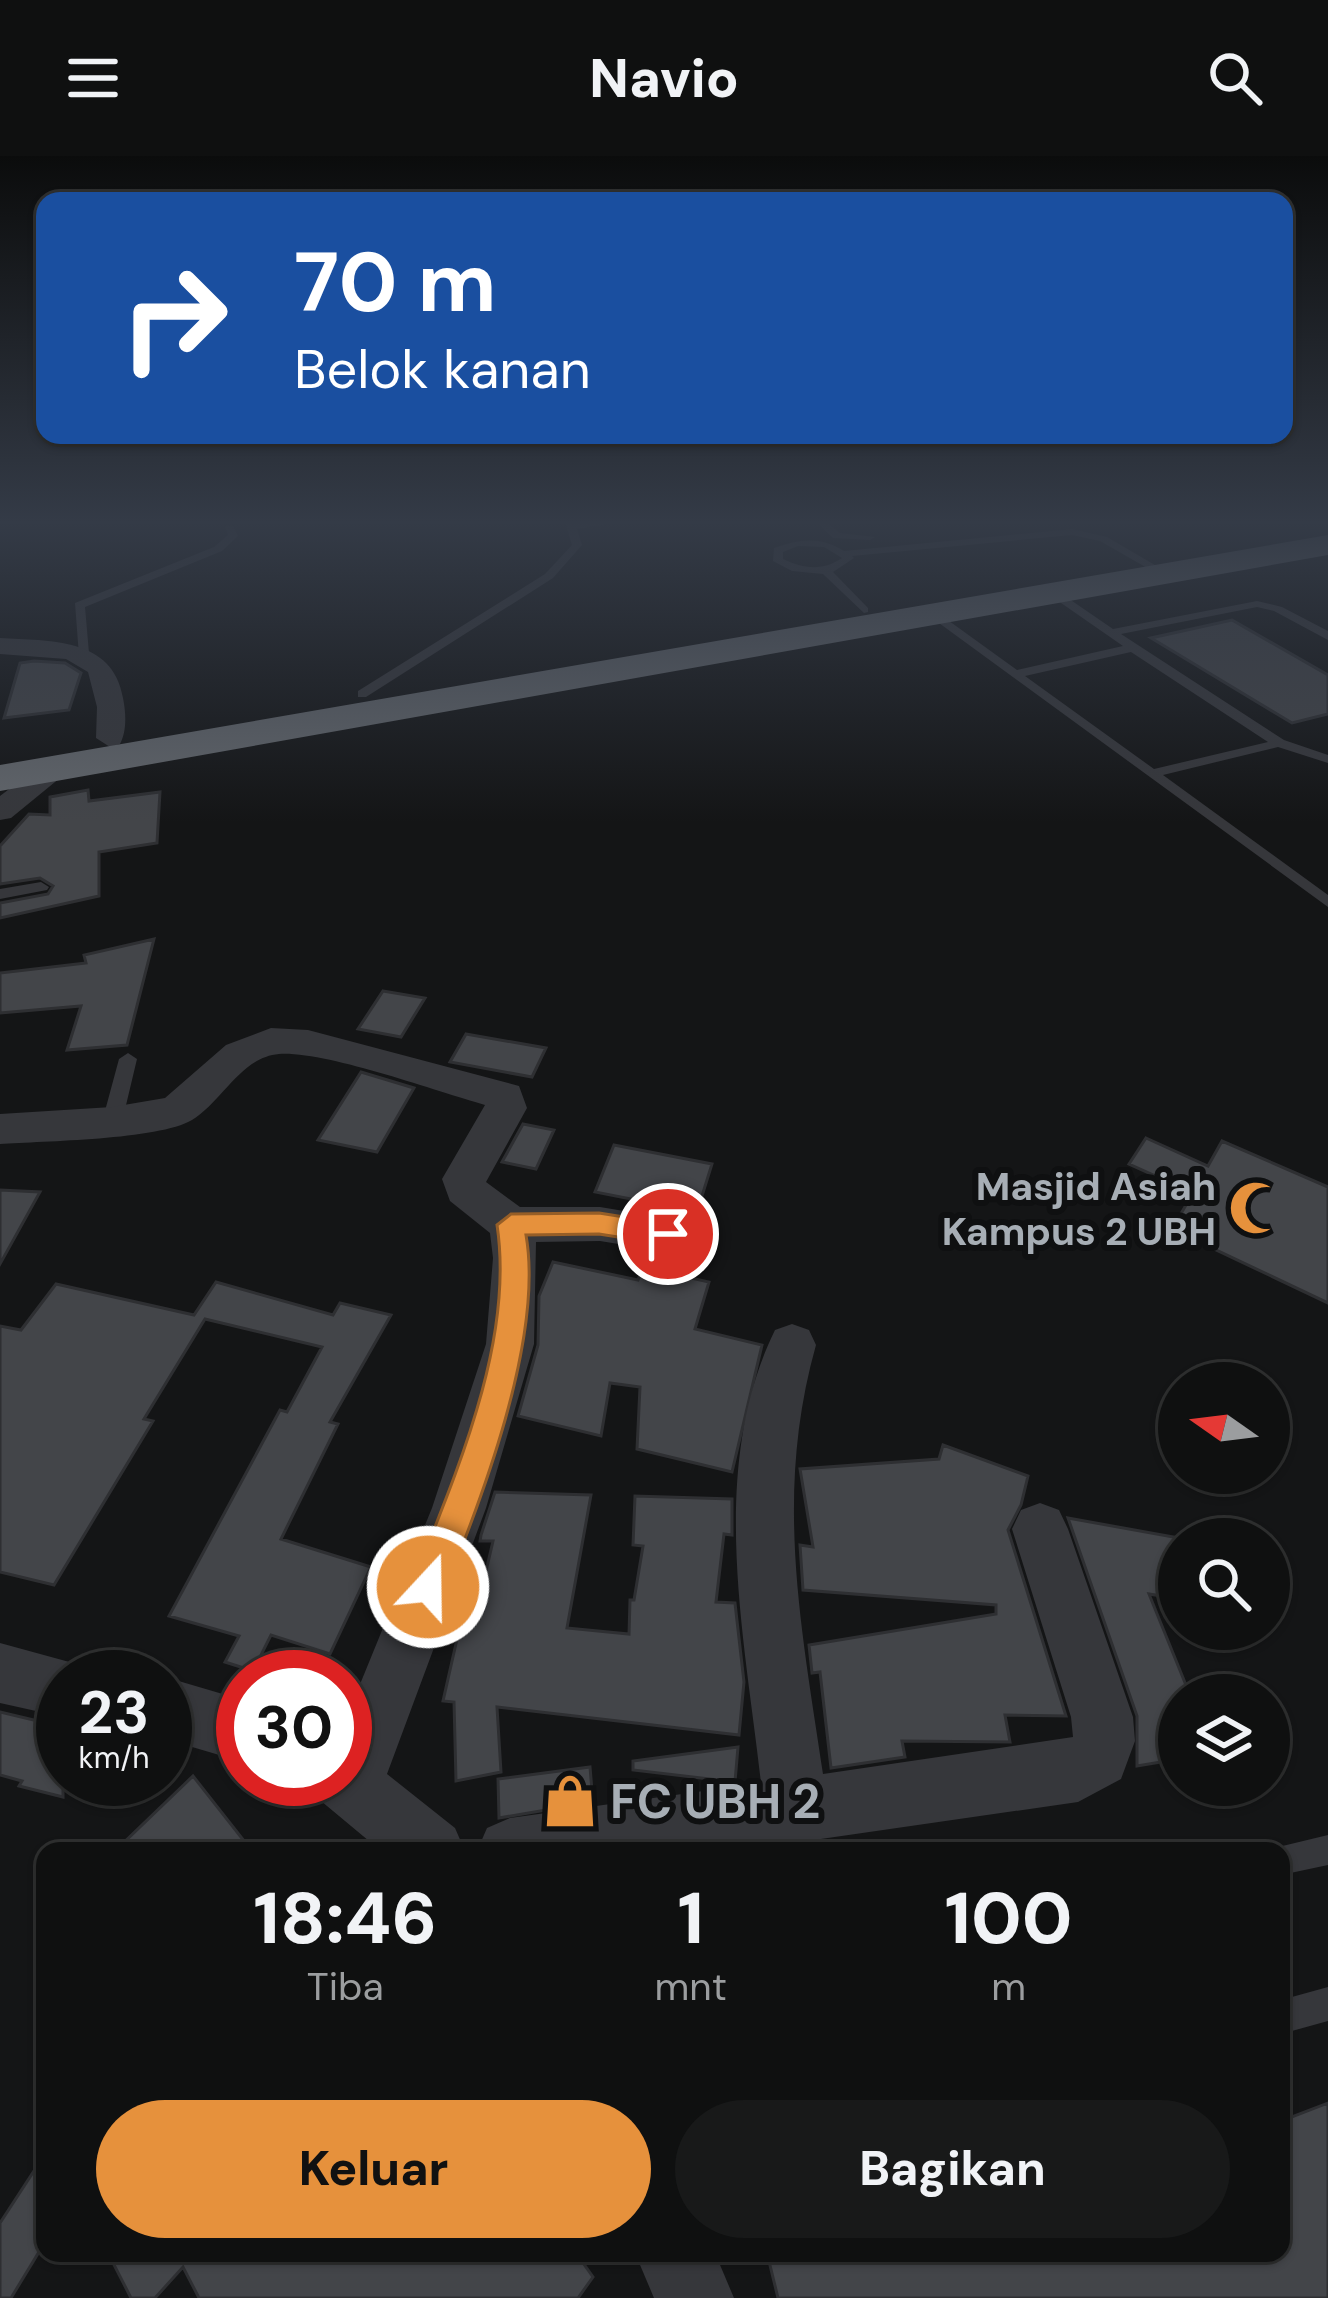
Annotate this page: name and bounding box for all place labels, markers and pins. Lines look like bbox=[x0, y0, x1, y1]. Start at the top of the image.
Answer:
place label: Masjid Asiah Kampus 2 UBH bbox=[942, 1161, 1216, 1257]
mosque icon: Masjid Asiah Kampus 2 UBH bbox=[1227, 1179, 1285, 1237]
pin bbox=[617, 1183, 719, 1285]
place label: FC UBH 2 bbox=[610, 1770, 820, 1833]
shop icon: FC UBH 2 bbox=[541, 1772, 599, 1830]

